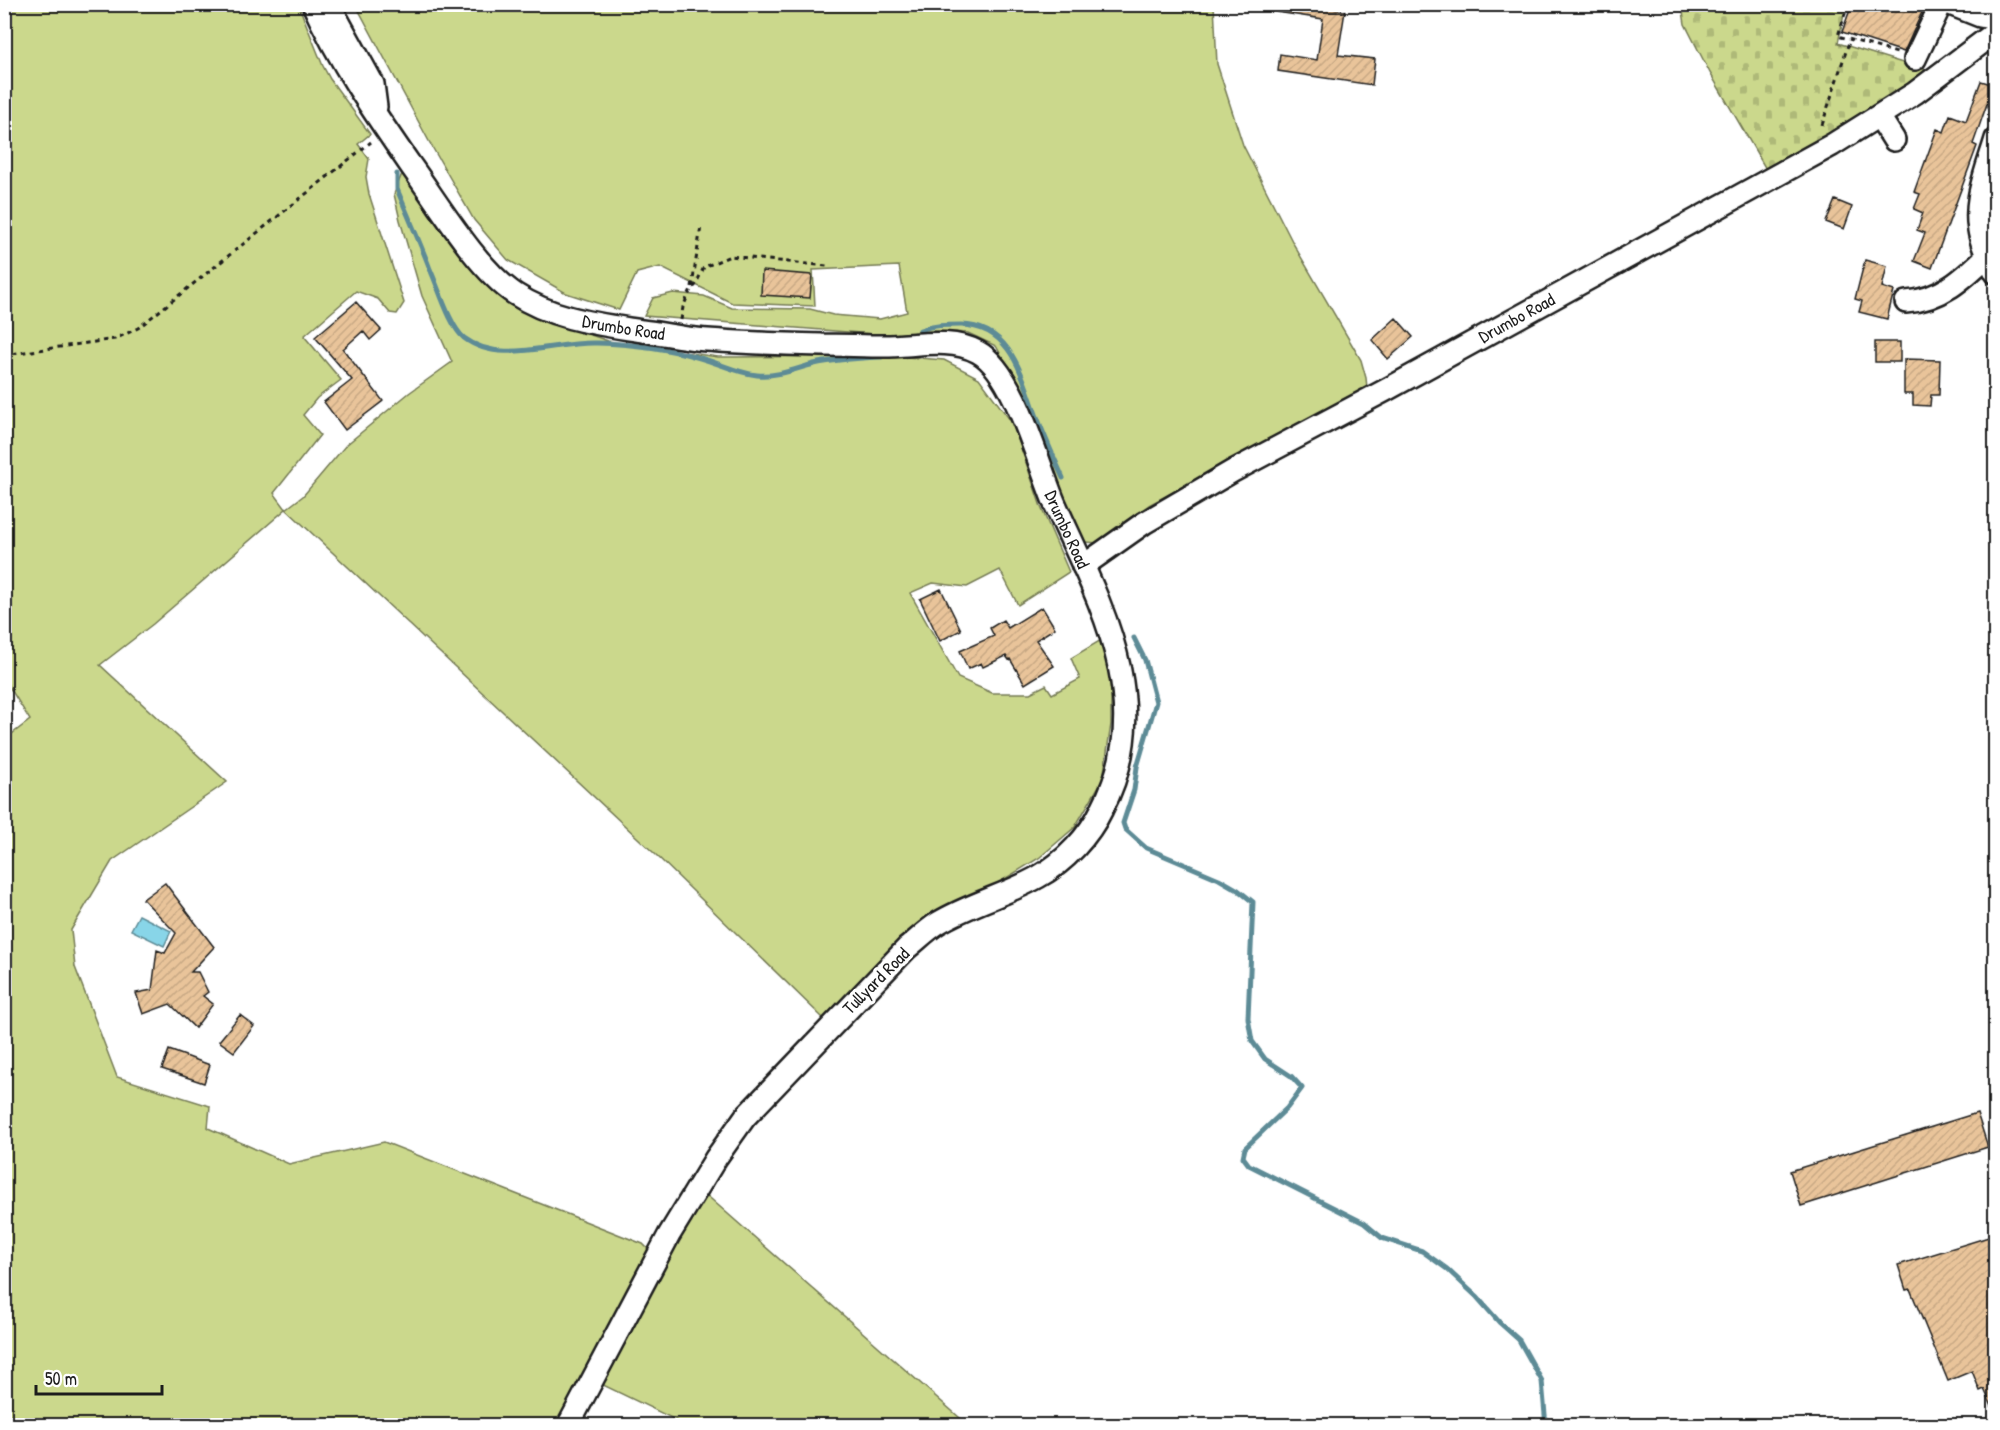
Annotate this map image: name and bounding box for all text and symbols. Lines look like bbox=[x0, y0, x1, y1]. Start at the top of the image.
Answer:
street label: Drumbo Road bbox=[1474, 287, 1559, 349]
street label: Drumbo Road bbox=[580, 308, 667, 346]
street label: Drumbo Road bbox=[1039, 487, 1096, 572]
street label: Tullyard Road bbox=[837, 942, 915, 1020]
scale bar bbox=[36, 1358, 162, 1396]
text: 50 m bbox=[45, 1366, 77, 1391]

